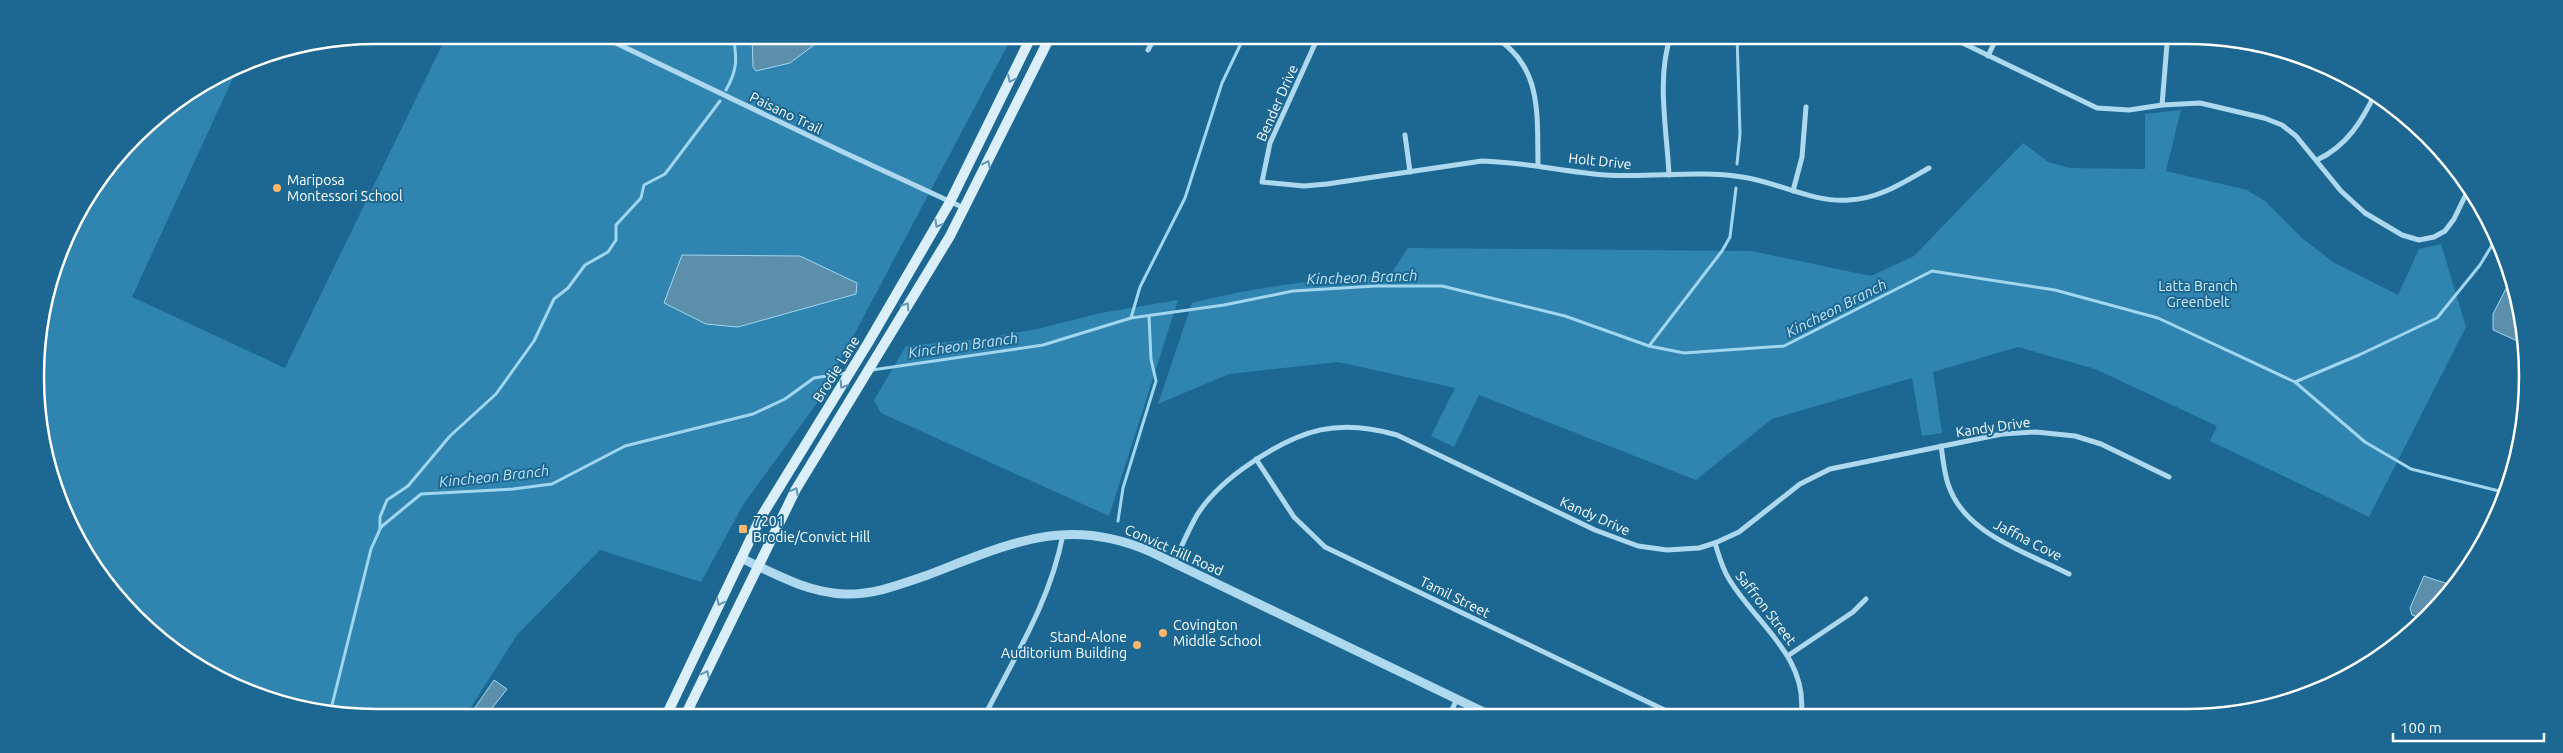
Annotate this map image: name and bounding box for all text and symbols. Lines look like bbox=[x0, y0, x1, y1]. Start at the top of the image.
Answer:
street label: Bender Drive bbox=[1253, 62, 1301, 144]
one-way arrow bbox=[1007, 74, 1017, 83]
street label: Paisano Trail bbox=[747, 89, 825, 138]
street label: Holt Drive bbox=[1568, 150, 1632, 172]
one-way arrow bbox=[981, 161, 991, 170]
place label: Mariposa Montessori School bbox=[287, 172, 403, 204]
marker: Mariposa Montessori School bbox=[271, 182, 283, 194]
one-way arrow bbox=[934, 218, 944, 227]
water label: Kincheon Branch bbox=[1306, 267, 1418, 287]
water label: Kincheon Branch bbox=[1783, 275, 1889, 341]
park label: Latta Branch Greenbelt bbox=[2158, 278, 2238, 310]
one-way arrow bbox=[900, 302, 910, 311]
water label: Kincheon Branch bbox=[907, 329, 1019, 361]
street label: Brodie Lane bbox=[809, 333, 863, 405]
one-way arrow bbox=[839, 379, 849, 388]
street label: Kandy Drive bbox=[1955, 414, 2031, 440]
water label: Kincheon Branch bbox=[438, 462, 550, 490]
one-way arrow bbox=[789, 487, 799, 496]
street label: Kandy Drive bbox=[1558, 493, 1632, 539]
place label: 7201 Brodie/Convict Hill bbox=[753, 513, 871, 545]
street label: Jaffna Cove bbox=[1991, 516, 2065, 564]
street label: Convict Hill Road bbox=[1122, 521, 1226, 579]
marker: 7201 Brodie/Convict Hill bbox=[737, 523, 749, 535]
street label: Saffron Street bbox=[1732, 568, 1800, 648]
street label: Tamil Street bbox=[1417, 573, 1493, 621]
one-way arrow bbox=[716, 597, 726, 606]
place label: Covington Middle School bbox=[1173, 617, 1262, 649]
marker: Covington Middle School bbox=[1157, 627, 1169, 639]
place label: Stand-Alone Auditorium Building bbox=[1001, 629, 1127, 661]
marker: Stand-Alone Auditorium Building bbox=[1131, 639, 1143, 651]
one-way arrow bbox=[699, 670, 709, 679]
scale bar bbox=[2393, 710, 2544, 742]
text: 100 m bbox=[2400, 719, 2442, 736]

